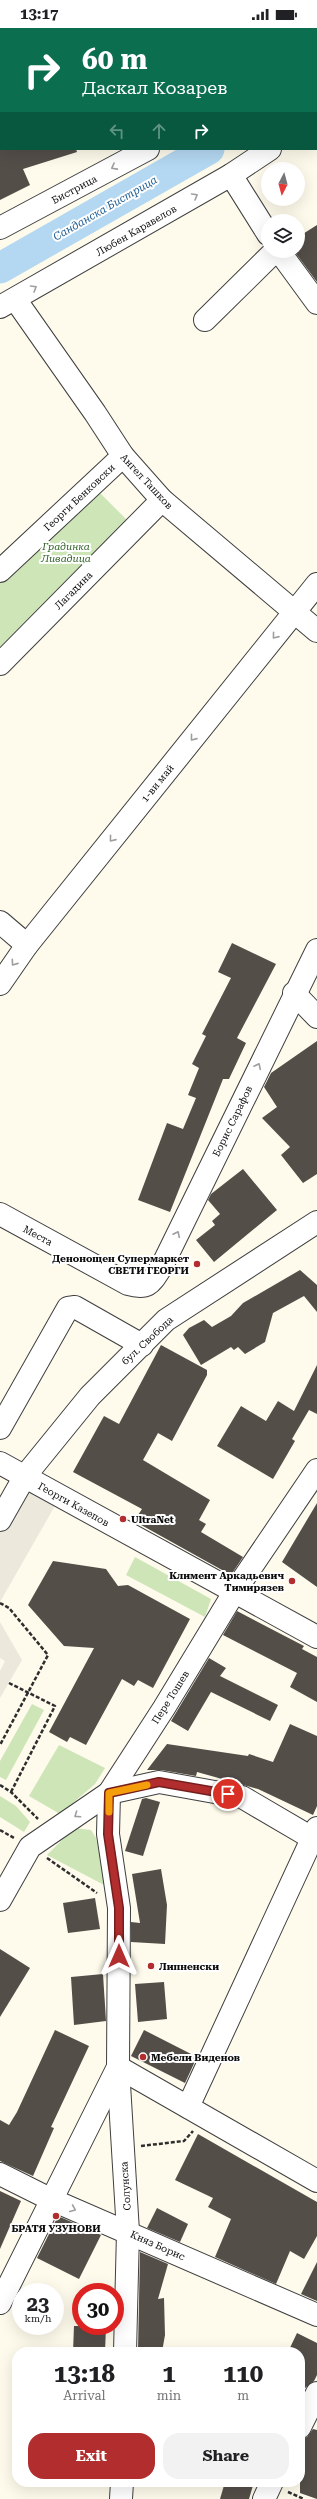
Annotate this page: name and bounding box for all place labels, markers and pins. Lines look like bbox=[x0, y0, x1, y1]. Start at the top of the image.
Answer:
place label: Денонощен Супермаркет СВЕТИ ГЕОРГИ bbox=[52, 1253, 190, 1276]
marker: Денонощен Супермаркет СВЕТИ ГЕОРГИ bbox=[192, 1259, 202, 1269]
marker: UltraNet bbox=[118, 1514, 128, 1524]
place label: UltraNet bbox=[131, 1514, 174, 1525]
place label: Климент Аркадьевич Тимирязев bbox=[169, 1570, 284, 1593]
marker: Климент Аркадьевич Тимирязев bbox=[287, 1576, 297, 1586]
pin bbox=[211, 1777, 245, 1811]
marker: Липненски bbox=[146, 1961, 156, 1971]
place label: Липненски bbox=[159, 1961, 219, 1972]
marker: Мебели Виденов bbox=[138, 2052, 148, 2062]
place label: Мебели Виденов bbox=[151, 2052, 240, 2063]
marker: БРАТЯ УЗУНОВИ bbox=[51, 2211, 61, 2221]
place label: БРАТЯ УЗУНОВИ bbox=[11, 2223, 101, 2234]

